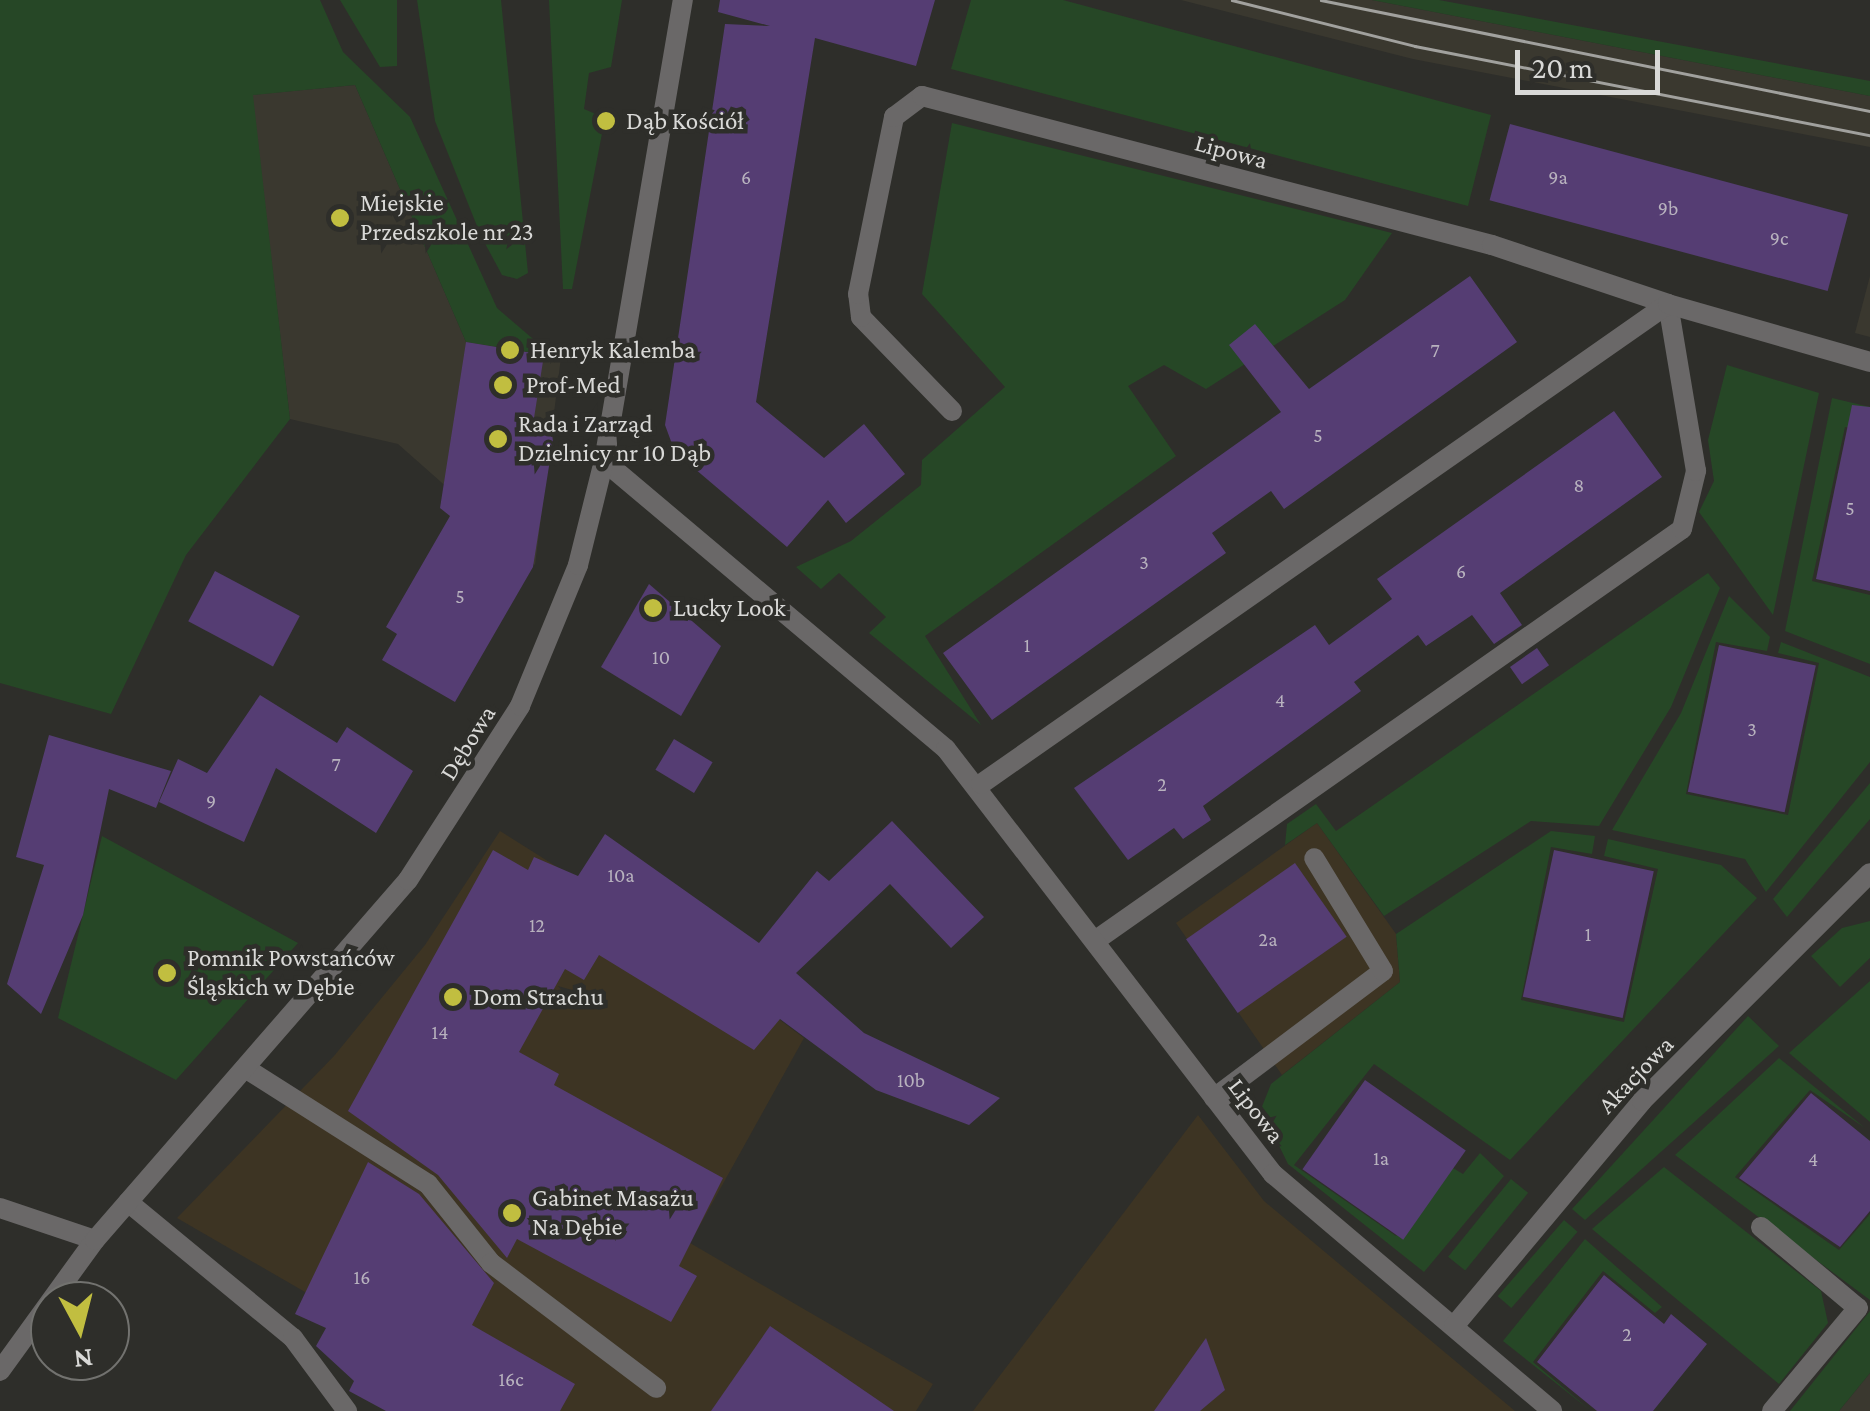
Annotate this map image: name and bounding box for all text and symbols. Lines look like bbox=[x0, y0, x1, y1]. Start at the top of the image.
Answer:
scale bar bbox=[1520, 30, 1665, 92]
text: 20 m bbox=[1532, 51, 1593, 84]
place label: Dąb Kościół bbox=[626, 106, 744, 136]
marker: Dąb Kościół bbox=[595, 110, 617, 132]
street label: Lipowa bbox=[1191, 128, 1271, 176]
house number: 6 bbox=[741, 165, 751, 189]
house number: 9a bbox=[1548, 165, 1568, 189]
place label: Miejskie Przedszkole nr 23 bbox=[360, 189, 534, 248]
house number: 9b bbox=[1658, 196, 1678, 220]
marker: Miejskie Przedszkole nr 23 bbox=[329, 207, 351, 229]
house number: 9c bbox=[1770, 226, 1788, 250]
place label: Henryk Kalemba bbox=[530, 335, 696, 365]
house number: 7 bbox=[1430, 338, 1440, 362]
marker: Henryk Kalemba bbox=[499, 339, 521, 361]
place label: Prof-Med bbox=[526, 370, 621, 400]
marker: Prof-Med bbox=[490, 372, 516, 398]
place label: Rada i Zarząd Dzielnicy nr 10 Dąb bbox=[518, 410, 711, 469]
house number: 5 bbox=[1313, 423, 1323, 447]
marker: Rada i Zarząd Dzielnicy nr 10 Dąb bbox=[487, 428, 509, 450]
house number: 8 bbox=[1574, 473, 1584, 497]
house number: 5 bbox=[1845, 496, 1855, 520]
house number: 3 bbox=[1139, 550, 1149, 574]
house number: 6 bbox=[1456, 559, 1466, 583]
house number: 5 bbox=[455, 584, 465, 608]
place label: Lucky Look bbox=[673, 593, 786, 623]
marker: Lucky Look bbox=[642, 597, 664, 619]
house number: 1 bbox=[1024, 633, 1030, 657]
house number: 10 bbox=[652, 645, 670, 669]
house number: 4 bbox=[1275, 688, 1285, 712]
street label: Dębowa bbox=[433, 700, 503, 786]
house number: 3 bbox=[1747, 717, 1757, 741]
house number: 7 bbox=[331, 752, 341, 776]
house number: 2 bbox=[1157, 772, 1167, 796]
house number: 9 bbox=[206, 789, 216, 813]
house number: 10a bbox=[607, 863, 635, 887]
house number: 12 bbox=[529, 913, 545, 937]
house number: 1 bbox=[1585, 922, 1591, 946]
house number: 2a bbox=[1259, 927, 1277, 951]
place label: Pomnik Powstańców Śląskich w Dębie bbox=[187, 944, 395, 1003]
marker: Pomnik Powstańców Śląskich w Dębie bbox=[156, 962, 178, 984]
place label: Dom Strachu bbox=[473, 982, 604, 1012]
marker: Dom Strachu bbox=[442, 986, 464, 1008]
house number: 14 bbox=[432, 1020, 448, 1044]
street label: Akacjowa bbox=[1592, 1030, 1680, 1120]
house number: 10b bbox=[897, 1068, 925, 1092]
street label: Lipowa bbox=[1221, 1073, 1291, 1149]
house number: 1a bbox=[1373, 1146, 1389, 1170]
house number: 4 bbox=[1808, 1147, 1818, 1171]
place label: Gabinet Masażu Na Dębie bbox=[532, 1184, 694, 1243]
marker: Gabinet Masażu Na Dębie bbox=[501, 1202, 523, 1224]
house number: 16 bbox=[354, 1265, 370, 1289]
north arrow bbox=[30, 1281, 130, 1381]
house number: 2 bbox=[1622, 1322, 1632, 1346]
text: N bbox=[72, 1343, 95, 1376]
house number: 16c bbox=[498, 1367, 524, 1391]

